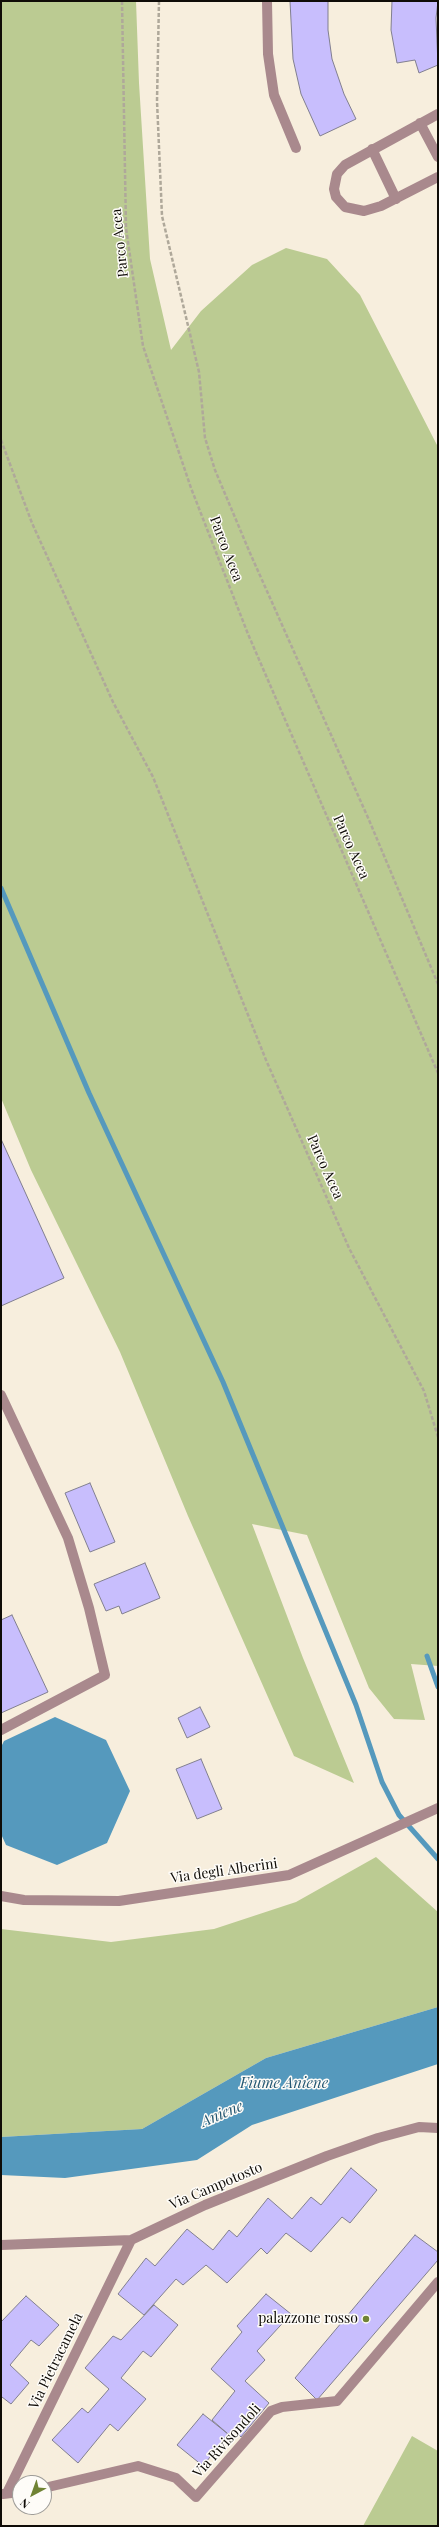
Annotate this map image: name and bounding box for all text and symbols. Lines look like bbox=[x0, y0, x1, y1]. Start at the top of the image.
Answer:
street label: Parco Acea bbox=[108, 208, 132, 278]
street label: Parco Acea bbox=[206, 514, 246, 584]
street label: Parco Acea bbox=[329, 812, 373, 882]
street label: Parco Acea bbox=[303, 1132, 347, 1202]
street label: Via degli Alberini bbox=[169, 1855, 279, 1887]
water label: Fiume Aniene bbox=[240, 2074, 328, 2092]
water label: Aniene bbox=[198, 2097, 246, 2131]
street label: Via Campotosto bbox=[167, 2159, 265, 2213]
street label: Via Pietracamela bbox=[25, 2310, 87, 2412]
place label: palazzone rosso bbox=[258, 2311, 358, 2327]
marker: palazzone rosso bbox=[361, 2314, 371, 2324]
street label: Via Rivisondoli bbox=[190, 2401, 264, 2481]
north arrow bbox=[12, 2475, 52, 2515]
text: N bbox=[17, 2495, 32, 2512]

